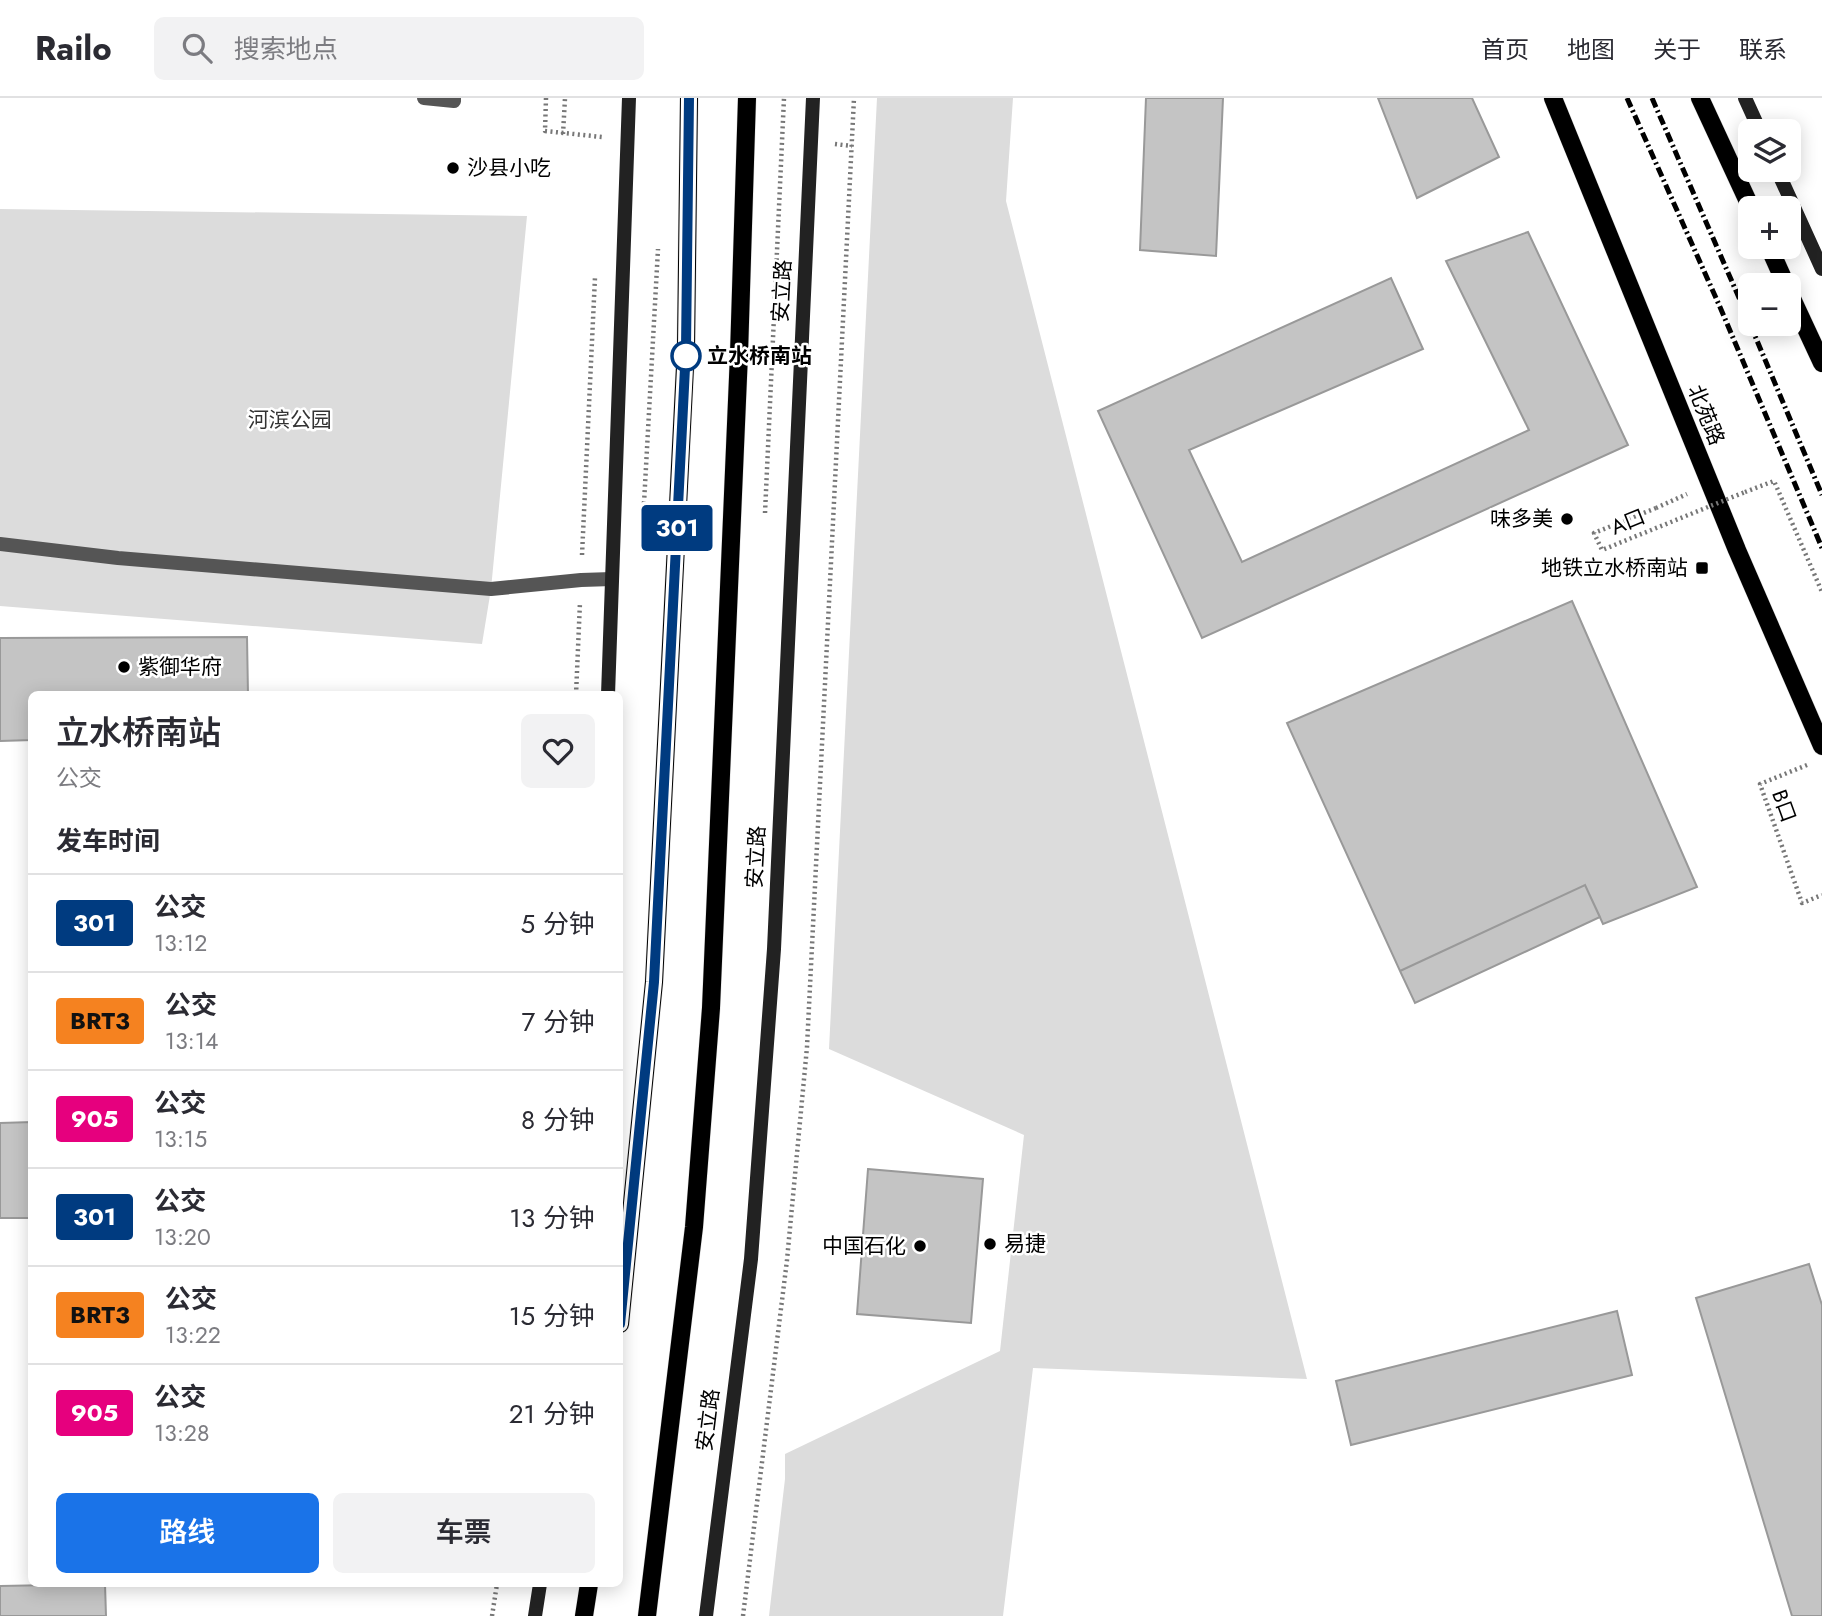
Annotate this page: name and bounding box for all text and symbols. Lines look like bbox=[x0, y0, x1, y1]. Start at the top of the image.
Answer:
search box bbox=[154, 17, 644, 80]
text: Railo bbox=[35, 25, 112, 72]
icon: search bbox=[178, 29, 216, 67]
text: 搜索地点 bbox=[234, 30, 338, 68]
text: 首页 bbox=[1481, 32, 1529, 67]
text: 地图 bbox=[1567, 32, 1615, 67]
text: 关于 bbox=[1653, 32, 1701, 67]
text: 联系 bbox=[1739, 32, 1787, 67]
map controls bbox=[1738, 119, 1801, 336]
button: layers bbox=[1738, 119, 1801, 182]
place label: 沙县小吃 bbox=[467, 153, 551, 183]
marker: 沙县小吃 bbox=[445, 160, 461, 176]
button: + bbox=[1738, 196, 1801, 259]
street label: 安立路 bbox=[765, 259, 799, 323]
button: − bbox=[1738, 273, 1801, 336]
marker: 立水桥南站 bbox=[671, 341, 701, 371]
place label: 立水桥南站 bbox=[707, 341, 812, 371]
street label: 北苑路 bbox=[1680, 380, 1732, 450]
park label: 河滨公园 bbox=[248, 405, 332, 435]
street label: A口 bbox=[1606, 502, 1650, 542]
place label: 味多美 bbox=[1490, 504, 1553, 534]
line badge: 301 bbox=[637, 505, 717, 551]
text: 301 bbox=[655, 510, 699, 545]
marker: 味多美 bbox=[1559, 511, 1575, 527]
place label: 地铁立水桥南站 bbox=[1541, 553, 1688, 583]
marker: 地铁立水桥南站 bbox=[1694, 560, 1710, 576]
place label: 紫御华府 bbox=[138, 652, 222, 682]
marker: 紫御华府 bbox=[116, 659, 132, 675]
text: 立水桥南站 bbox=[56, 709, 221, 756]
button: heart bbox=[521, 714, 595, 788]
text: 公交 bbox=[56, 761, 102, 795]
street label: B口 bbox=[1764, 785, 1804, 827]
text: 发车时间 bbox=[56, 822, 160, 860]
street label: 安立路 bbox=[739, 825, 773, 889]
text: 公交 bbox=[154, 888, 206, 926]
text: 301 bbox=[73, 905, 116, 940]
text: 5 分钟 bbox=[521, 905, 595, 943]
text: 13:12 bbox=[154, 926, 207, 960]
text: 公交 bbox=[165, 986, 217, 1024]
text: BRT3 bbox=[70, 1003, 130, 1038]
text: 7 分钟 bbox=[522, 1003, 595, 1041]
text: 13:14 bbox=[165, 1024, 218, 1058]
text: 公交 bbox=[154, 1084, 206, 1122]
text: 905 bbox=[71, 1101, 118, 1136]
text: 8 分钟 bbox=[521, 1101, 595, 1139]
text: 13:15 bbox=[154, 1122, 207, 1156]
text: 公交 bbox=[154, 1182, 206, 1220]
text: 301 bbox=[73, 1199, 116, 1234]
text: 13 分钟 bbox=[509, 1199, 595, 1237]
text: 13:20 bbox=[154, 1220, 211, 1254]
place label: 易捷 bbox=[1004, 1229, 1046, 1259]
place label: 中国石化 bbox=[822, 1231, 906, 1261]
marker: 易捷 bbox=[982, 1236, 998, 1252]
marker: 中国石化 bbox=[912, 1238, 928, 1254]
text: 公交 bbox=[165, 1280, 217, 1318]
text: BRT3 bbox=[70, 1297, 130, 1332]
text: 15 分钟 bbox=[509, 1297, 595, 1335]
text: 13:22 bbox=[165, 1318, 221, 1352]
text: 公交 bbox=[154, 1378, 206, 1416]
street label: 安立路 bbox=[689, 1387, 727, 1453]
text: 905 bbox=[71, 1395, 118, 1430]
text: 21 分钟 bbox=[509, 1395, 595, 1433]
text: 13:28 bbox=[154, 1416, 209, 1450]
button: 路线 bbox=[56, 1493, 319, 1573]
button: 车票 bbox=[333, 1493, 595, 1573]

